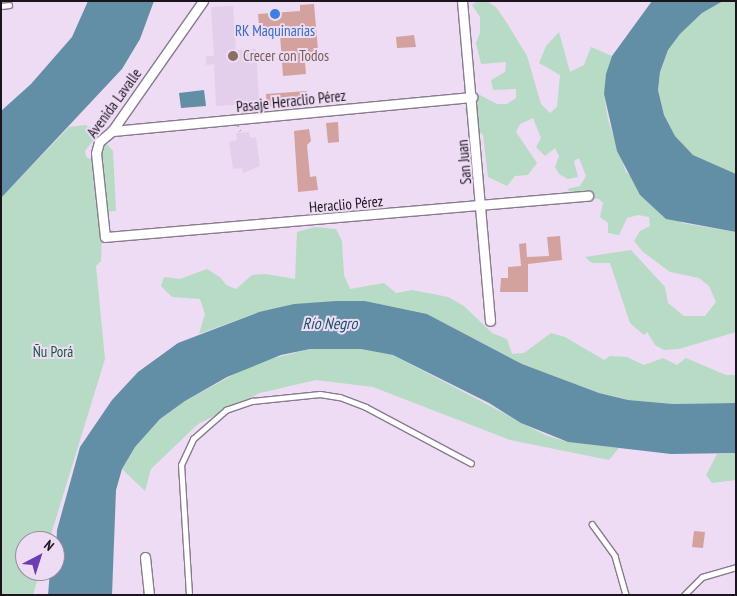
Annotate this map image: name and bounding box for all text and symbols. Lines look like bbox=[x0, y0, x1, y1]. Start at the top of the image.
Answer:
marker: RK Maquinarias bbox=[269, 8, 281, 20]
place label: RK Maquinarias bbox=[235, 22, 315, 40]
place label: Crecer con Todos bbox=[243, 47, 329, 65]
marker: Crecer con Todos bbox=[227, 50, 239, 62]
street label: Avenida Lavalle bbox=[83, 65, 145, 141]
street label: Pasaje Heraclio Pérez bbox=[235, 86, 347, 116]
street label: San Juan bbox=[453, 139, 475, 185]
street label: Heraclio Pérez bbox=[308, 192, 384, 216]
water label: Río Negro bbox=[303, 313, 357, 333]
park label: Ñu Porá bbox=[33, 343, 73, 361]
north arrow bbox=[15, 531, 65, 581]
text: N bbox=[40, 536, 58, 555]

